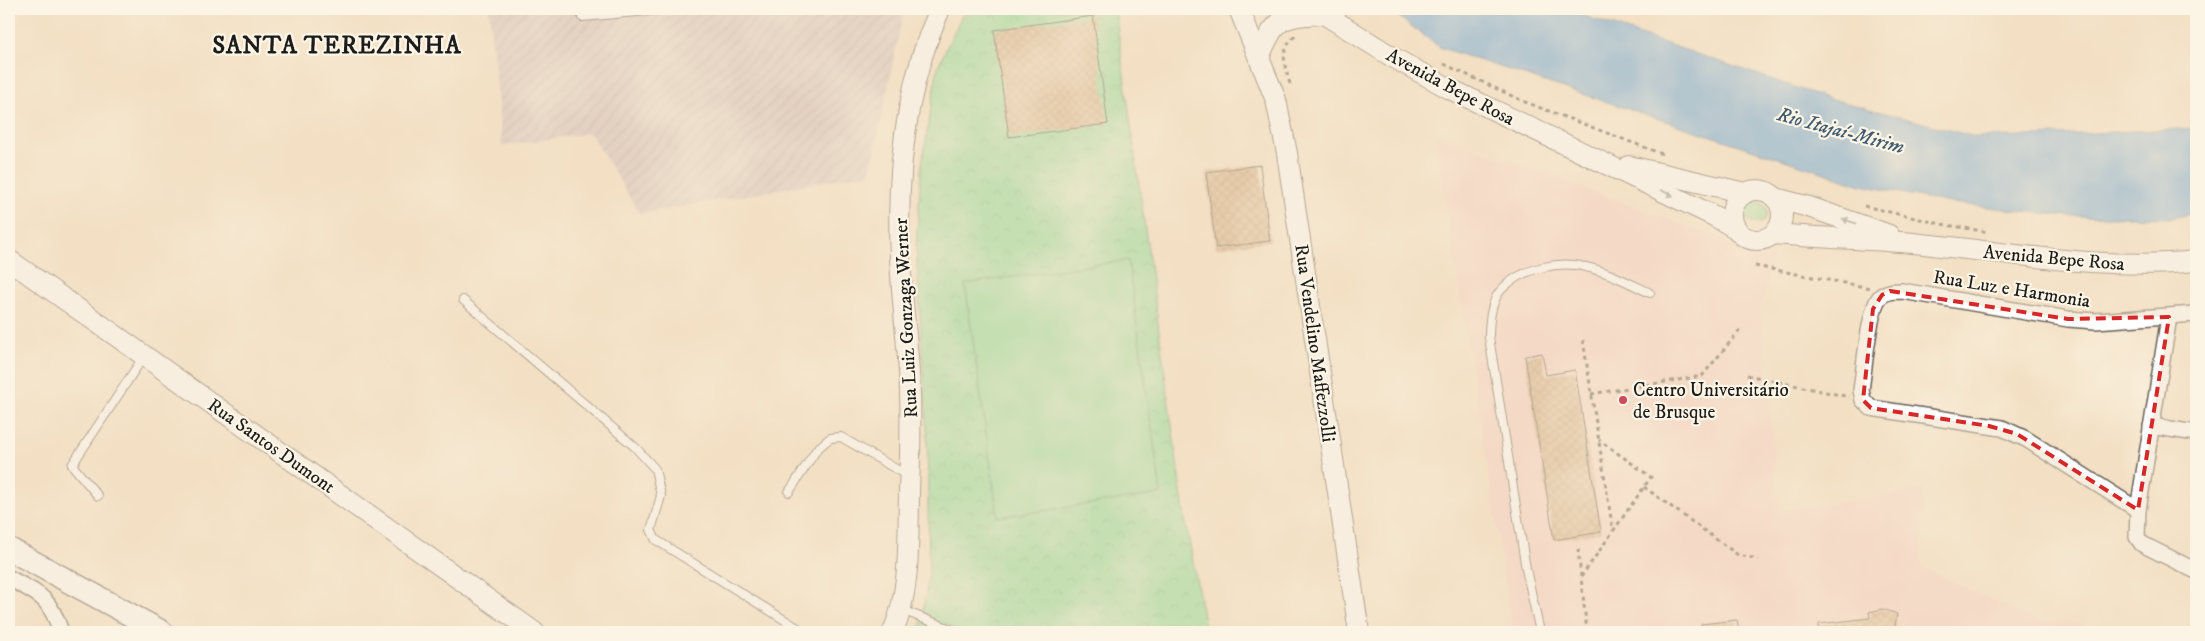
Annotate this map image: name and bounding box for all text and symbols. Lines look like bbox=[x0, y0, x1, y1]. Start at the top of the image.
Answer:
district label: SANTA TEREZINHA bbox=[212, 31, 462, 61]
street label: Avenida Bepe Rosa bbox=[1382, 44, 1518, 131]
water label: Rio Itajaí-Mirim bbox=[1773, 102, 1907, 160]
one-way arrow bbox=[1660, 189, 1674, 197]
street label: Rua Luiz Gonzaga Werner bbox=[890, 217, 923, 419]
one-way arrow bbox=[1842, 217, 1857, 224]
street label: Avenida Bepe Rosa bbox=[1982, 241, 2126, 276]
street label: Rua Vendelino Maffezzolli bbox=[1289, 243, 1340, 444]
street label: Rua Luz e Harmonia bbox=[1932, 266, 2092, 313]
place label: Centro Universitário de Brusque bbox=[1633, 379, 1789, 425]
street label: Rua Santos Dumont bbox=[203, 394, 339, 499]
marker: Centro Universitário de Brusque bbox=[1617, 394, 1629, 406]

